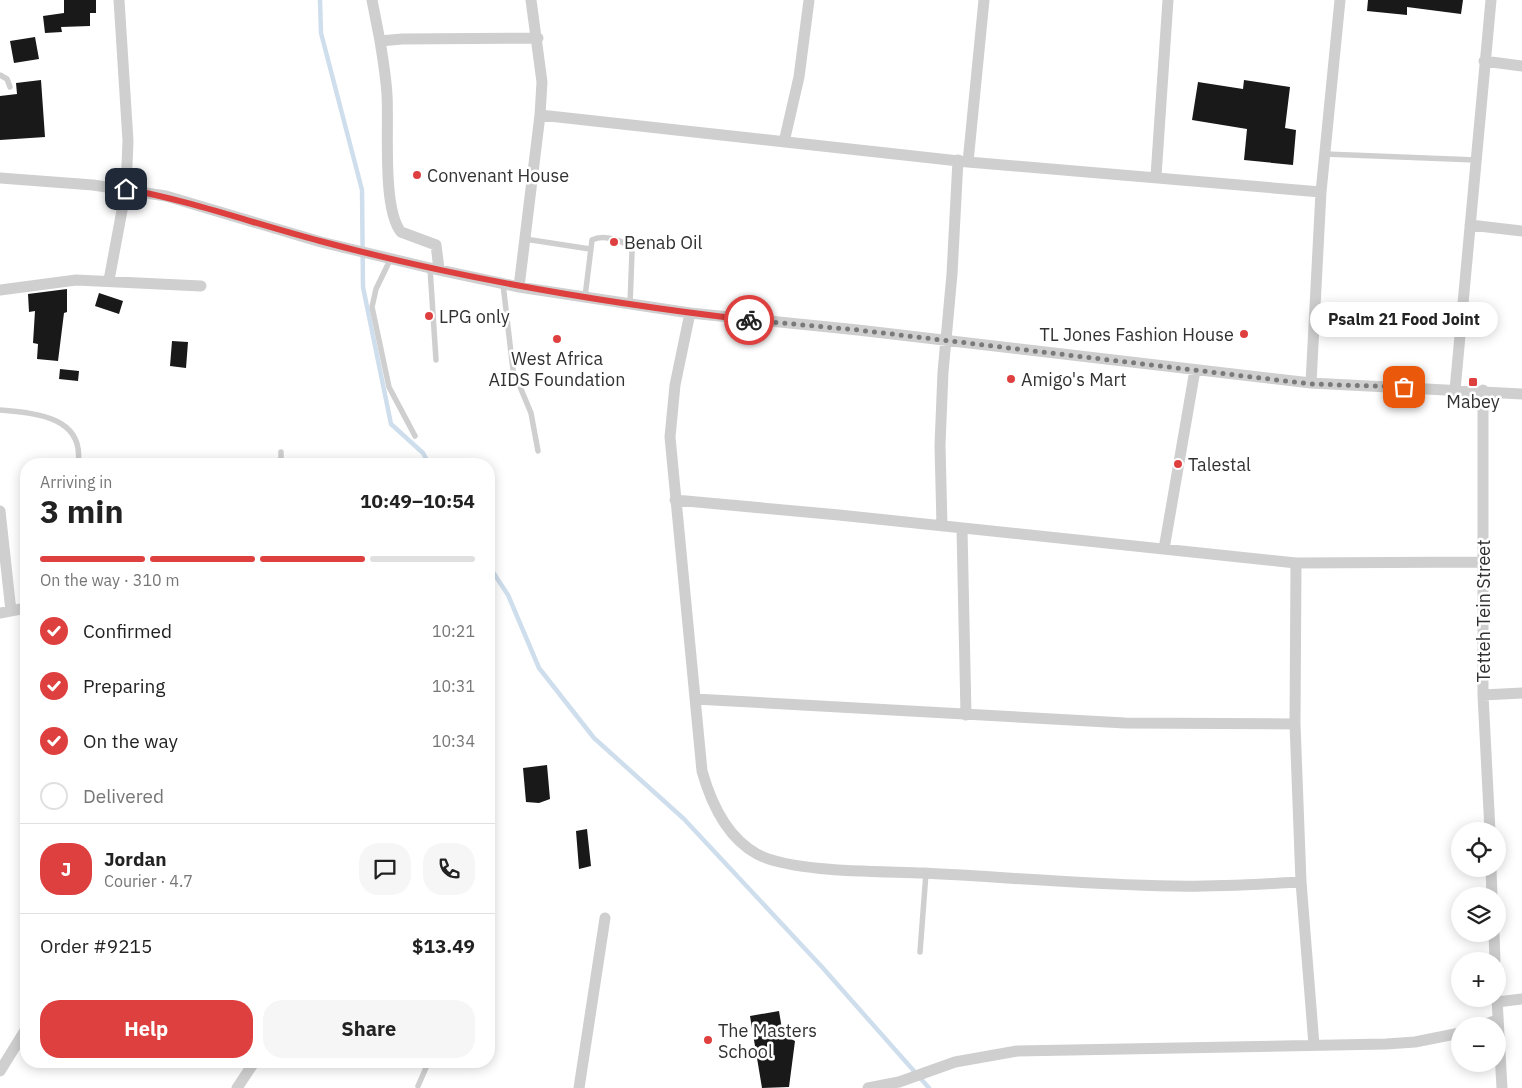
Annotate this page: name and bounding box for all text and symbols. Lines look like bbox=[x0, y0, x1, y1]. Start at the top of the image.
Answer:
place label: Convenant House bbox=[427, 164, 569, 187]
pin bbox=[105, 168, 147, 210]
marker: Convenant House bbox=[411, 169, 423, 181]
icon: home bbox=[112, 175, 140, 203]
place label: Benab Oil bbox=[624, 231, 702, 254]
marker: Benab Oil bbox=[608, 236, 620, 248]
courier bbox=[724, 295, 774, 345]
callout: Psalm 21 Food Joint bbox=[1310, 302, 1498, 337]
place label: LPG only bbox=[439, 305, 510, 328]
icon: bike bbox=[735, 306, 763, 334]
text: Psalm 21 Food Joint bbox=[1328, 309, 1480, 329]
marker: LPG only bbox=[423, 310, 435, 322]
place label: TL Jones Fashion House bbox=[1039, 323, 1234, 346]
marker: TL Jones Fashion House bbox=[1238, 328, 1250, 340]
marker: West Africa AIDS Foundation bbox=[551, 333, 563, 345]
place label: West Africa AIDS Foundation bbox=[489, 347, 625, 391]
pin bbox=[1383, 366, 1425, 408]
place label: Amigo's Mart bbox=[1021, 368, 1126, 391]
marker: Amigo's Mart bbox=[1005, 373, 1017, 385]
icon: bag bbox=[1390, 373, 1418, 401]
marker: Mabey bbox=[1467, 376, 1479, 388]
place label: Mabey bbox=[1446, 390, 1500, 413]
place label: Talestal bbox=[1188, 453, 1251, 476]
marker: Talestal bbox=[1172, 458, 1184, 470]
text: Arriving in bbox=[40, 472, 112, 492]
text: 10:49–10:54 bbox=[360, 489, 475, 513]
text: 3 min bbox=[40, 490, 124, 532]
street label: Tetteh Tein Street bbox=[1472, 539, 1495, 683]
text: On the way · 310 m bbox=[40, 570, 179, 590]
icon: check bbox=[40, 617, 68, 645]
text: Confirmed bbox=[83, 619, 172, 643]
text: 10:21 bbox=[432, 621, 475, 641]
icon: check bbox=[40, 672, 68, 700]
text: Preparing bbox=[83, 674, 165, 698]
text: 10:31 bbox=[432, 676, 475, 696]
icon: check bbox=[40, 727, 68, 755]
text: On the way bbox=[83, 729, 178, 753]
text: 10:34 bbox=[432, 731, 475, 751]
text: Delivered bbox=[83, 784, 164, 808]
map controls bbox=[1451, 822, 1506, 1072]
button: locate bbox=[1451, 822, 1506, 877]
button: chat bbox=[359, 843, 411, 895]
button: phone bbox=[423, 843, 475, 895]
text: Jordan bbox=[104, 847, 167, 871]
text: J bbox=[61, 857, 71, 881]
text: Courier · 4.7 bbox=[104, 871, 193, 891]
button: layers bbox=[1451, 887, 1506, 942]
text: Order #9215 bbox=[40, 934, 152, 958]
text: $13.49 bbox=[412, 934, 475, 958]
button: + bbox=[1451, 952, 1506, 1007]
button: Help bbox=[40, 1000, 253, 1058]
button: Share bbox=[263, 1000, 475, 1058]
button: − bbox=[1451, 1017, 1506, 1072]
place label: The Masters School bbox=[718, 1019, 817, 1063]
marker: The Masters School bbox=[702, 1034, 714, 1046]

